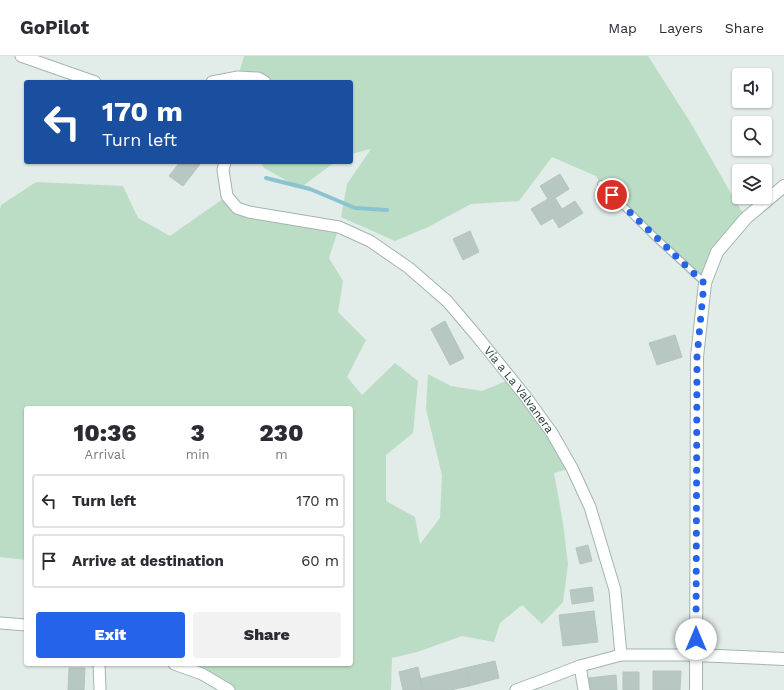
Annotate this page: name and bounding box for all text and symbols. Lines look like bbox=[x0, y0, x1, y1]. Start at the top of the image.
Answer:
text: GoPilot bbox=[20, 16, 89, 39]
text: Map bbox=[608, 20, 637, 36]
text: Layers bbox=[659, 20, 703, 36]
text: Share bbox=[725, 20, 764, 36]
map controls bbox=[732, 68, 772, 204]
button: sound bbox=[732, 68, 772, 108]
text: 170 m bbox=[102, 95, 183, 128]
icon: left bbox=[36, 96, 88, 148]
button: search bbox=[732, 116, 772, 156]
text: Turn left bbox=[102, 129, 177, 150]
button: layers bbox=[732, 164, 772, 204]
pin bbox=[595, 178, 629, 212]
icon: arrive bbox=[601, 184, 623, 206]
street label: Vía a La Valvanera bbox=[481, 344, 557, 436]
text: 10:36 bbox=[73, 419, 136, 447]
text: 3 bbox=[191, 419, 205, 447]
text: 230 bbox=[259, 419, 304, 447]
text: Arrival bbox=[85, 447, 125, 462]
text: min bbox=[186, 447, 210, 462]
text: m bbox=[275, 447, 288, 462]
icon: left bbox=[38, 490, 60, 512]
text: Turn left bbox=[72, 492, 136, 510]
text: 170 m bbox=[296, 492, 339, 510]
icon: arrive bbox=[38, 550, 60, 572]
text: Arrive at destination bbox=[72, 552, 224, 570]
text: 60 m bbox=[301, 552, 339, 570]
button: Exit bbox=[36, 612, 185, 658]
button: Share bbox=[193, 612, 341, 658]
position arrow bbox=[675, 618, 717, 660]

